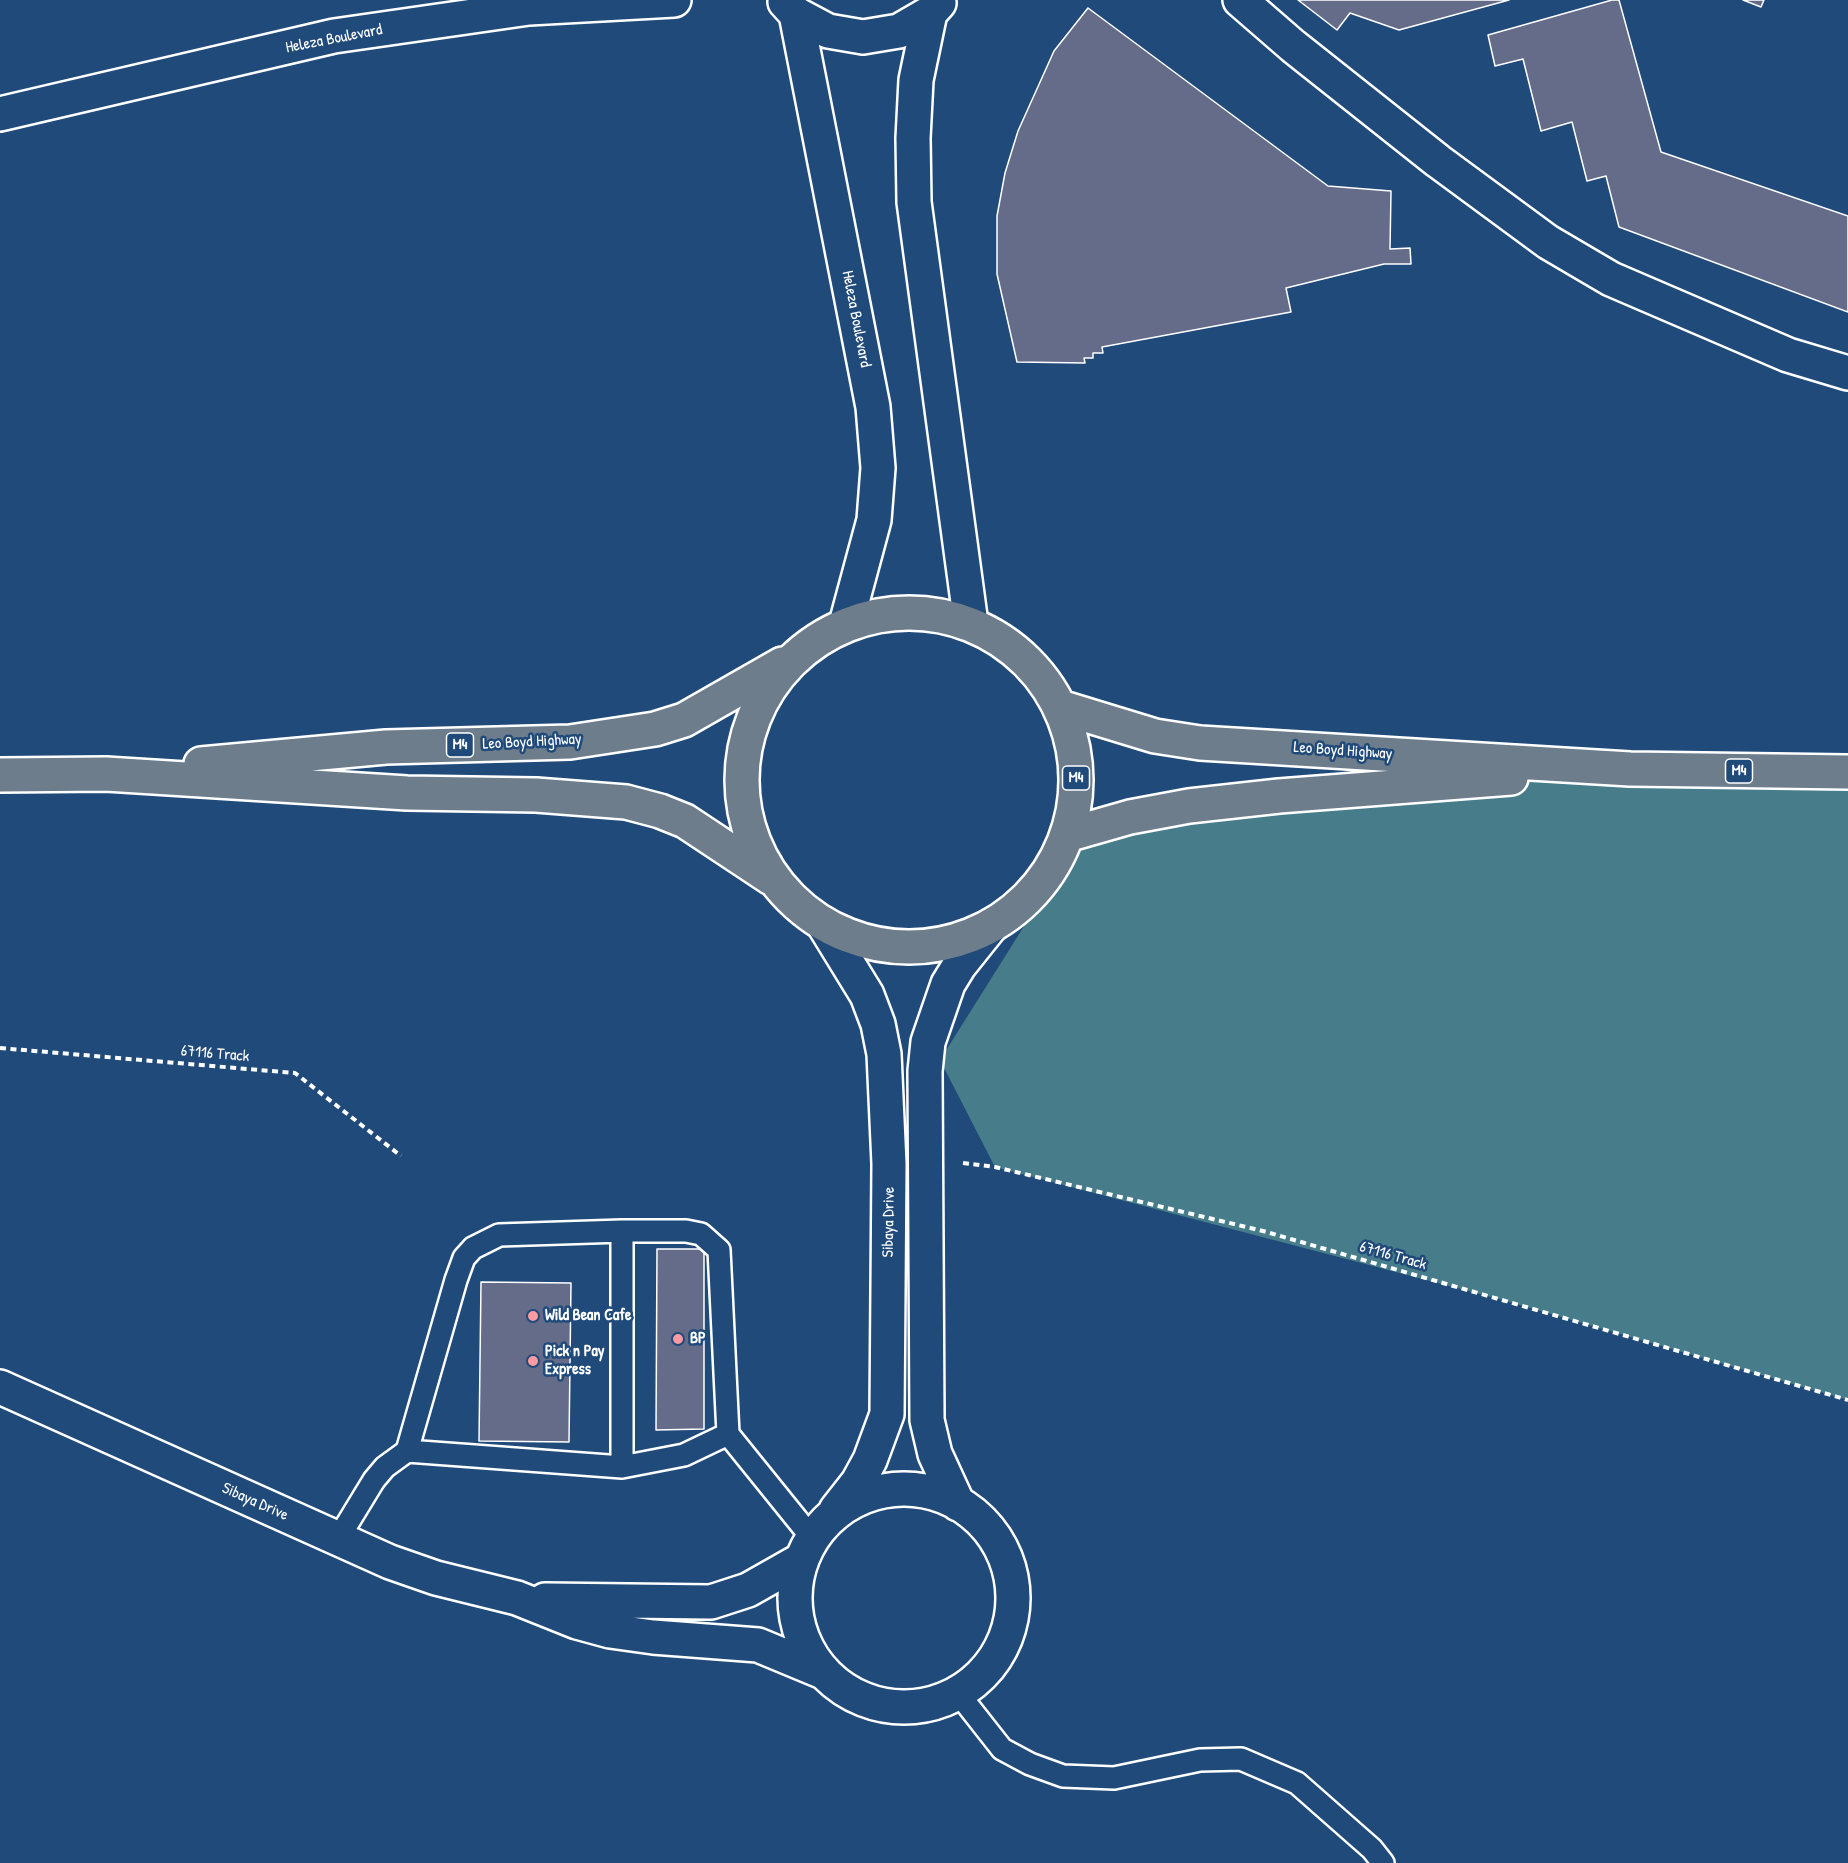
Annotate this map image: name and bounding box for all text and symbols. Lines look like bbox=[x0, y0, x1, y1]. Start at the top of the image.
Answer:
street label: Heleza Boulevard bbox=[284, 20, 384, 58]
street label: Heleza Boulevard bbox=[837, 269, 875, 369]
street label: Leo Boyd Highway bbox=[482, 730, 582, 754]
road number: M4 bbox=[446, 733, 474, 757]
street label: Leo Boyd Highway bbox=[1293, 738, 1393, 764]
road number: M4 bbox=[1726, 759, 1752, 783]
road number: M4 bbox=[1062, 766, 1090, 790]
street label: 67116 Track bbox=[180, 1041, 250, 1067]
street label: Sibaya Drive bbox=[879, 1187, 899, 1257]
street label: 67116 Track bbox=[1357, 1237, 1429, 1275]
place label: Wild Bean Cafe bbox=[545, 1306, 631, 1326]
marker: Wild Bean Cafe bbox=[526, 1309, 540, 1323]
place label: BP bbox=[690, 1329, 706, 1349]
marker: BP bbox=[671, 1332, 685, 1346]
place label: Pick n Pay Express bbox=[545, 1342, 604, 1380]
marker: Pick n Pay Express bbox=[526, 1354, 540, 1368]
street label: Sibaya Drive bbox=[219, 1479, 291, 1525]

